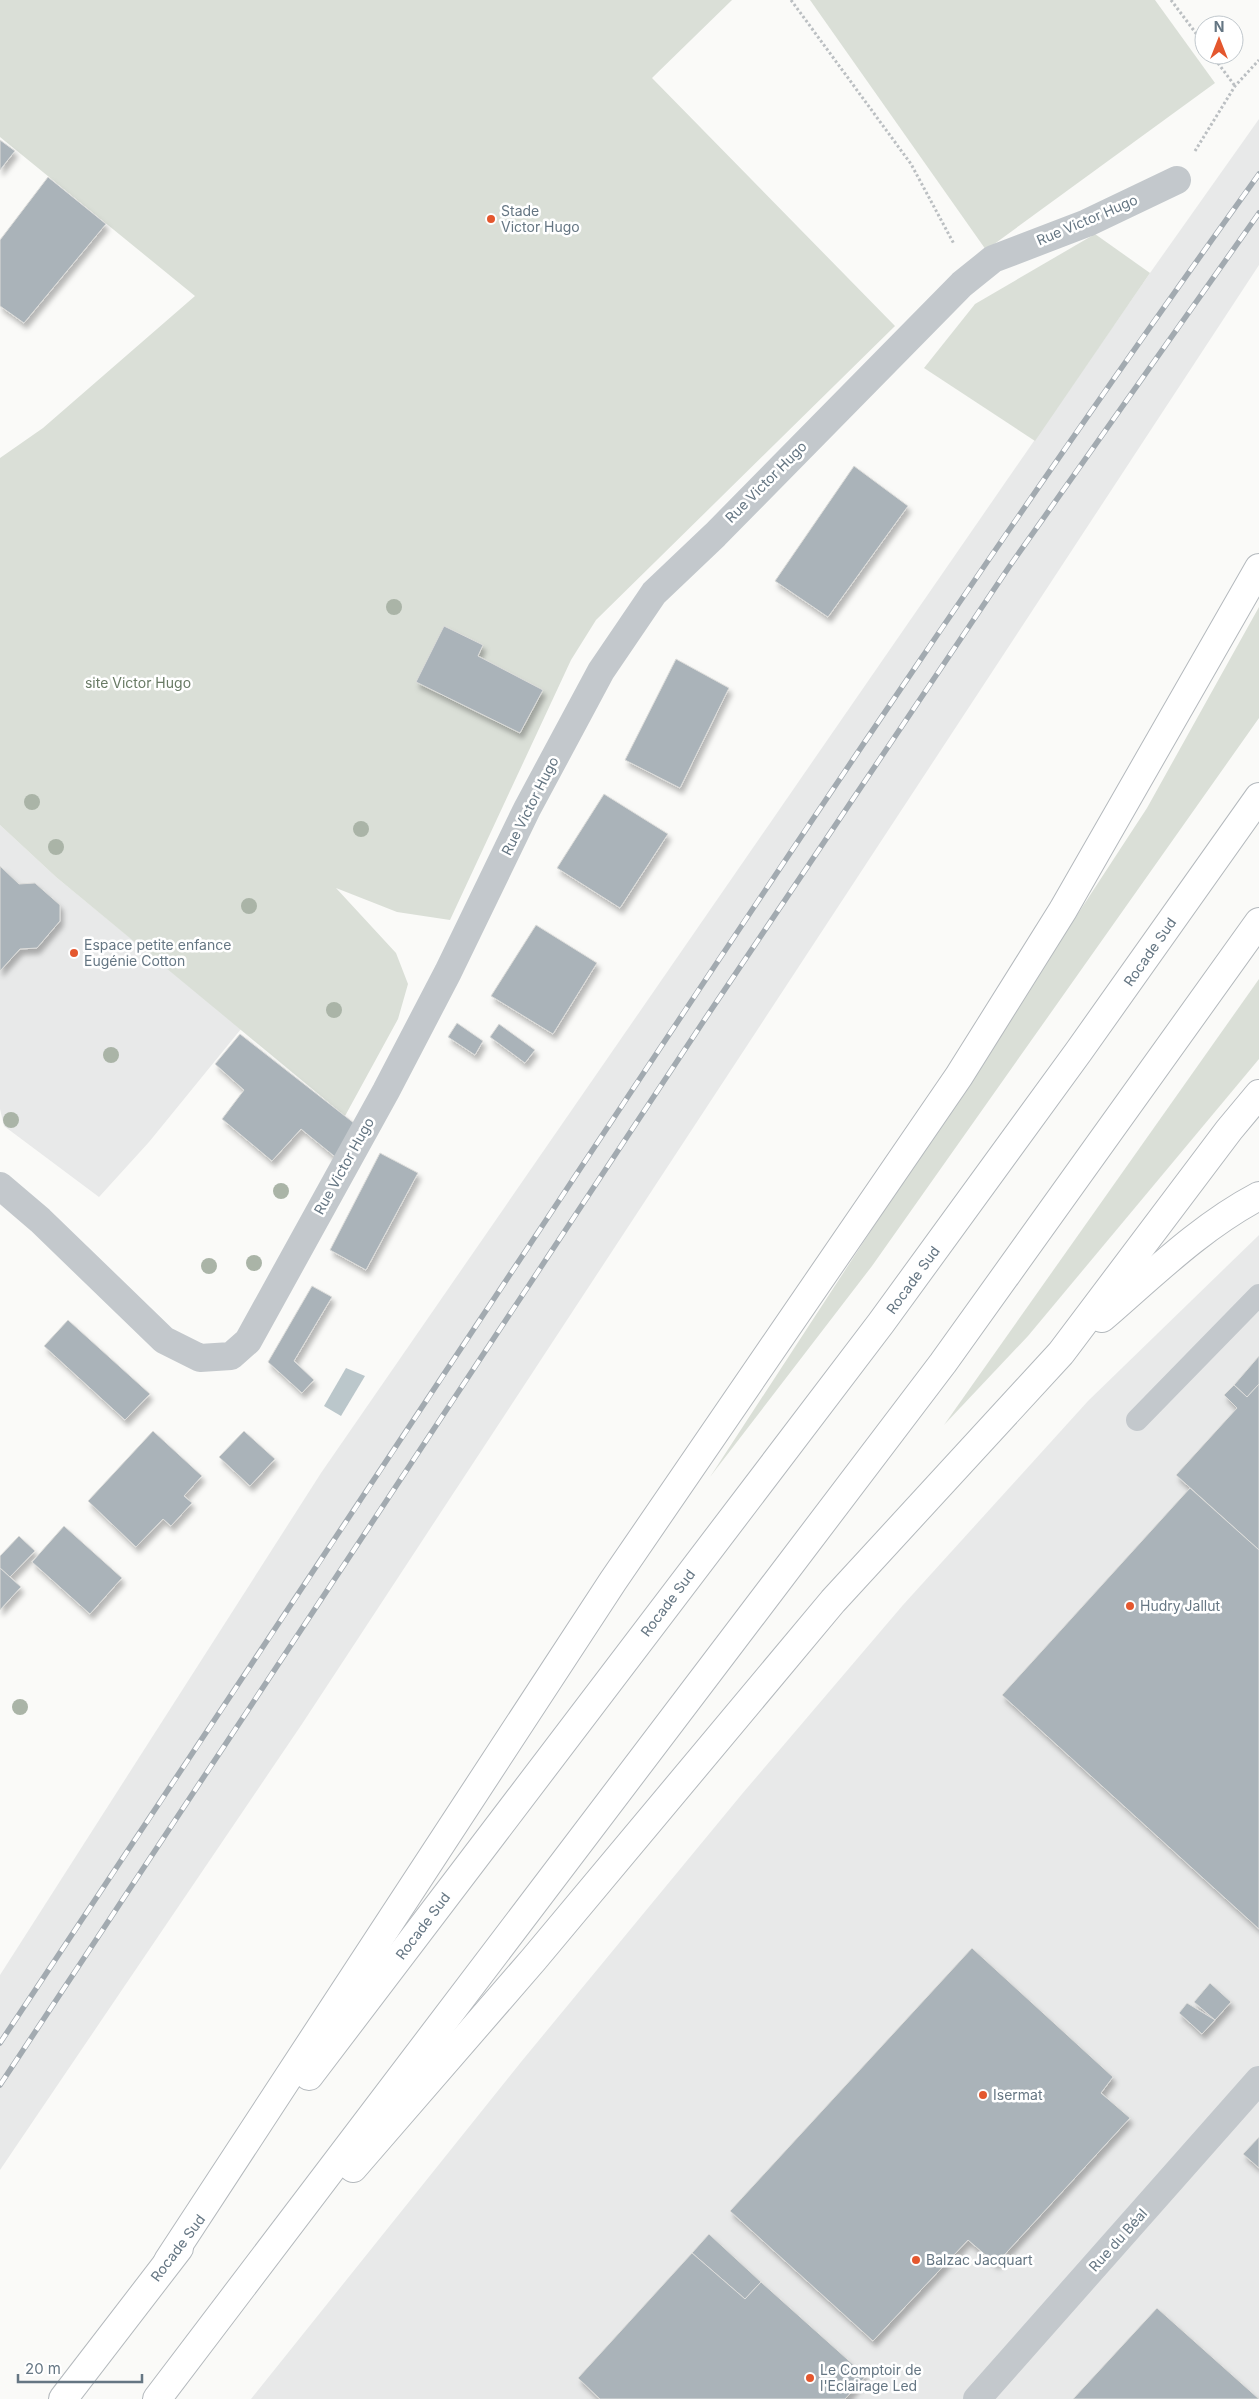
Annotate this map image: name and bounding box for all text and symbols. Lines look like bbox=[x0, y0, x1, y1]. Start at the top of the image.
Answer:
north arrow bbox=[1194, 15, 1244, 65]
text: N bbox=[1214, 18, 1224, 35]
street label: Rue Victor Hugo bbox=[1034, 191, 1140, 248]
place label: Stade Victor Hugo bbox=[501, 202, 580, 235]
marker: Stade Victor Hugo bbox=[485, 213, 497, 225]
street label: Rue Victor Hugo bbox=[721, 437, 810, 526]
park label: site Victor Hugo bbox=[85, 674, 191, 691]
street label: Rue Victor Hugo bbox=[497, 754, 562, 858]
street label: Rocade Sud bbox=[1120, 914, 1179, 989]
place label: Espace petite enfance Eugénie Cotton bbox=[84, 936, 231, 969]
marker: Espace petite enfance Eugénie Cotton bbox=[68, 947, 80, 959]
street label: Rue Victor Hugo bbox=[310, 1114, 377, 1217]
street label: Rocade Sud bbox=[882, 1242, 943, 1317]
street label: Rocade Sud bbox=[637, 1566, 698, 1640]
place label: Hudry Jallut bbox=[1140, 1597, 1220, 1614]
marker: Hudry Jallut bbox=[1124, 1600, 1136, 1612]
street label: Rocade Sud bbox=[392, 1889, 453, 1963]
place label: Isermat bbox=[993, 2086, 1043, 2103]
marker: Isermat bbox=[977, 2089, 989, 2101]
street label: Rue du Béal bbox=[1085, 2205, 1150, 2275]
street label: Rocade Sud bbox=[147, 2211, 208, 2285]
place label: Balzac Jacquart bbox=[926, 2251, 1033, 2268]
marker: Balzac Jacquart bbox=[910, 2254, 922, 2266]
scale bar bbox=[18, 2352, 141, 2384]
text: 20 m bbox=[25, 2359, 61, 2378]
place label: Le Comptoir de l'Eclairage Led bbox=[820, 2361, 922, 2394]
marker: Le Comptoir de l'Eclairage Led bbox=[804, 2372, 816, 2384]

